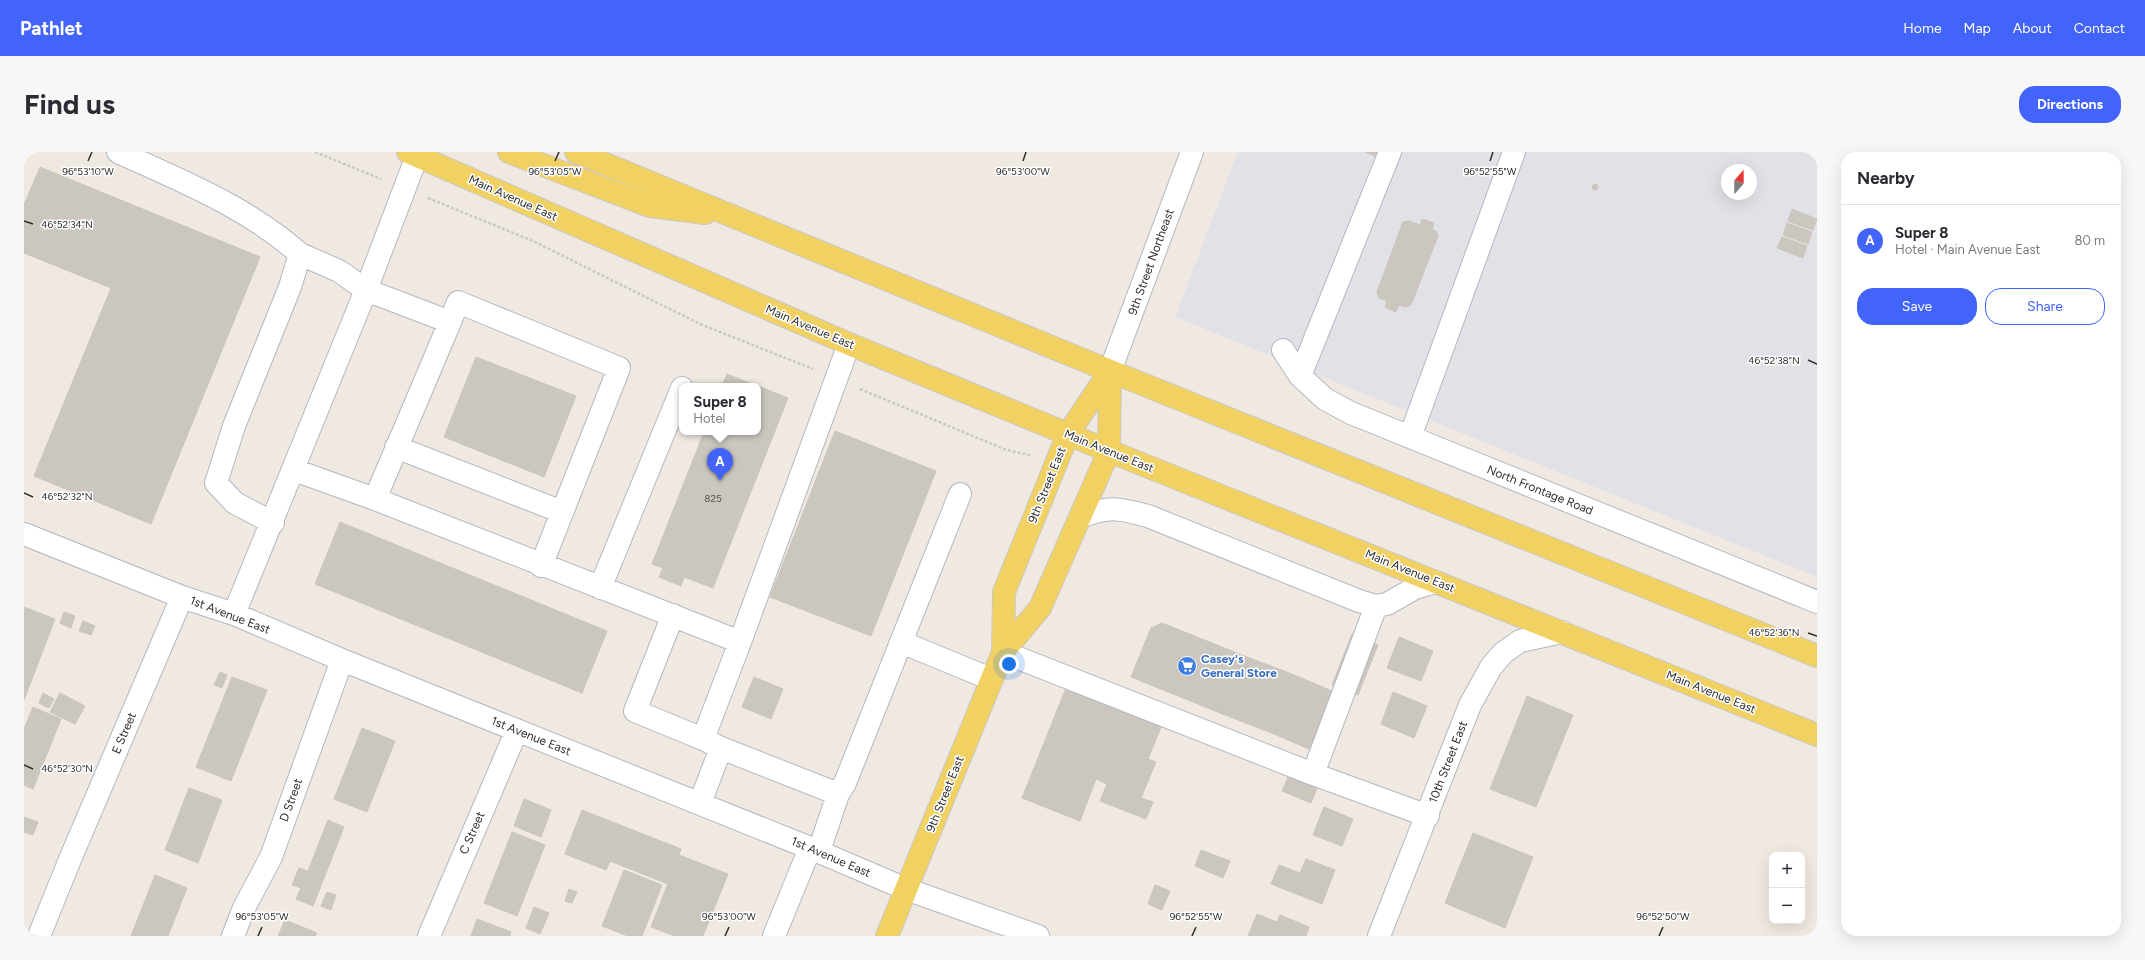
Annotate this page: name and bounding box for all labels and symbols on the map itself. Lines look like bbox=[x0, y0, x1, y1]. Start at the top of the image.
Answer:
north arrow bbox=[1721, 164, 1757, 200]
text: 96°53'10"W bbox=[62, 165, 114, 178]
text: 96°53'05"W bbox=[528, 165, 582, 178]
text: 96°53'00"W bbox=[996, 165, 1050, 178]
text: 96°52'55"W bbox=[1464, 165, 1517, 178]
street label: Main Avenue East bbox=[466, 172, 560, 224]
street label: 9th Street Northeast bbox=[1125, 207, 1177, 317]
text: 46°52'34"N bbox=[41, 218, 93, 231]
street label: Main Avenue East bbox=[763, 302, 857, 352]
text: 46°52'38"N bbox=[1748, 354, 1800, 367]
street label: Main Avenue East bbox=[1062, 427, 1156, 476]
street label: 9th Street East bbox=[1025, 444, 1069, 525]
pin: A bbox=[707, 448, 733, 481]
street label: North Frontage Road bbox=[1485, 462, 1595, 518]
text: 46°52'32"N bbox=[42, 490, 92, 503]
house number: 825 bbox=[704, 492, 722, 505]
street label: Main Avenue East bbox=[1363, 547, 1457, 596]
street label: 1st Avenue East bbox=[188, 593, 273, 637]
text: 46°52'36"N bbox=[1749, 626, 1799, 639]
place label: Casey's General Store bbox=[1201, 652, 1277, 680]
your location bbox=[999, 654, 1019, 674]
supermarket icon: Casey's General Store bbox=[1176, 655, 1198, 677]
street label: Main Avenue East bbox=[1664, 668, 1758, 717]
street label: E Street bbox=[109, 710, 139, 756]
street label: 1st Avenue East bbox=[489, 714, 573, 759]
street label: 10th Street East bbox=[1426, 719, 1470, 805]
street label: 9th Street East bbox=[923, 753, 967, 834]
text: 46°52'30"N bbox=[41, 762, 93, 775]
street label: D Street bbox=[277, 776, 305, 823]
street label: C Street bbox=[456, 809, 488, 857]
street label: 1st Avenue East bbox=[789, 834, 873, 880]
text: 96°53'05"W bbox=[235, 910, 289, 923]
text: 96°53'00"W bbox=[702, 910, 756, 923]
text: 96°52'55"W bbox=[1170, 910, 1223, 923]
text: 96°52'50"W bbox=[1636, 910, 1690, 923]

